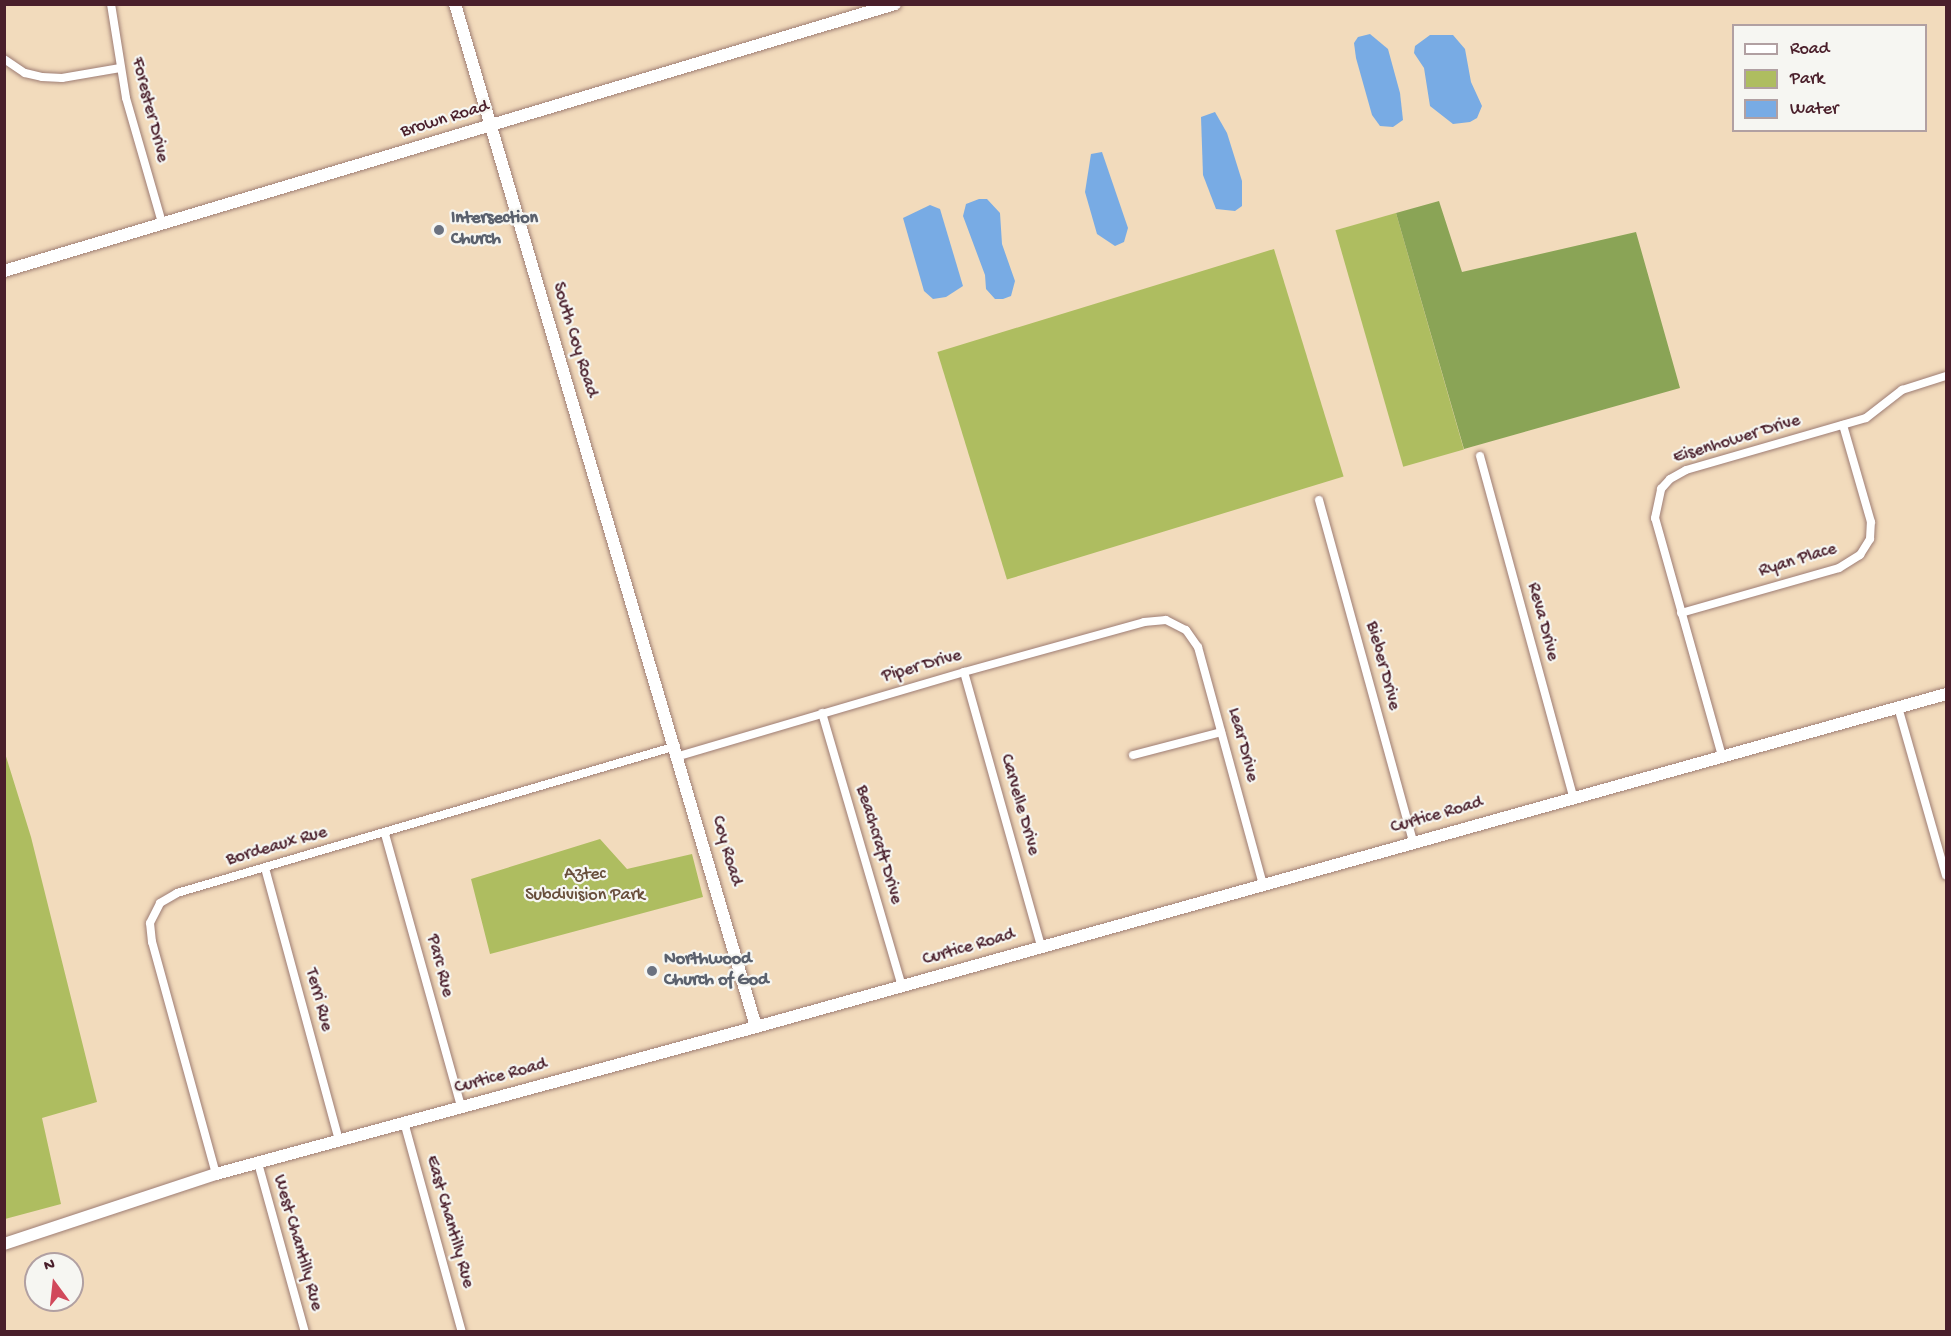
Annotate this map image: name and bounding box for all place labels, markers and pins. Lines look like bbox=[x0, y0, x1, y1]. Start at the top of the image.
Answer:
place label: Intersection Church bbox=[451, 209, 538, 252]
marker: Intersection Church bbox=[432, 223, 446, 237]
place label: Northwood Church of God bbox=[664, 950, 769, 992]
marker: Northwood Church of God bbox=[645, 964, 659, 978]

